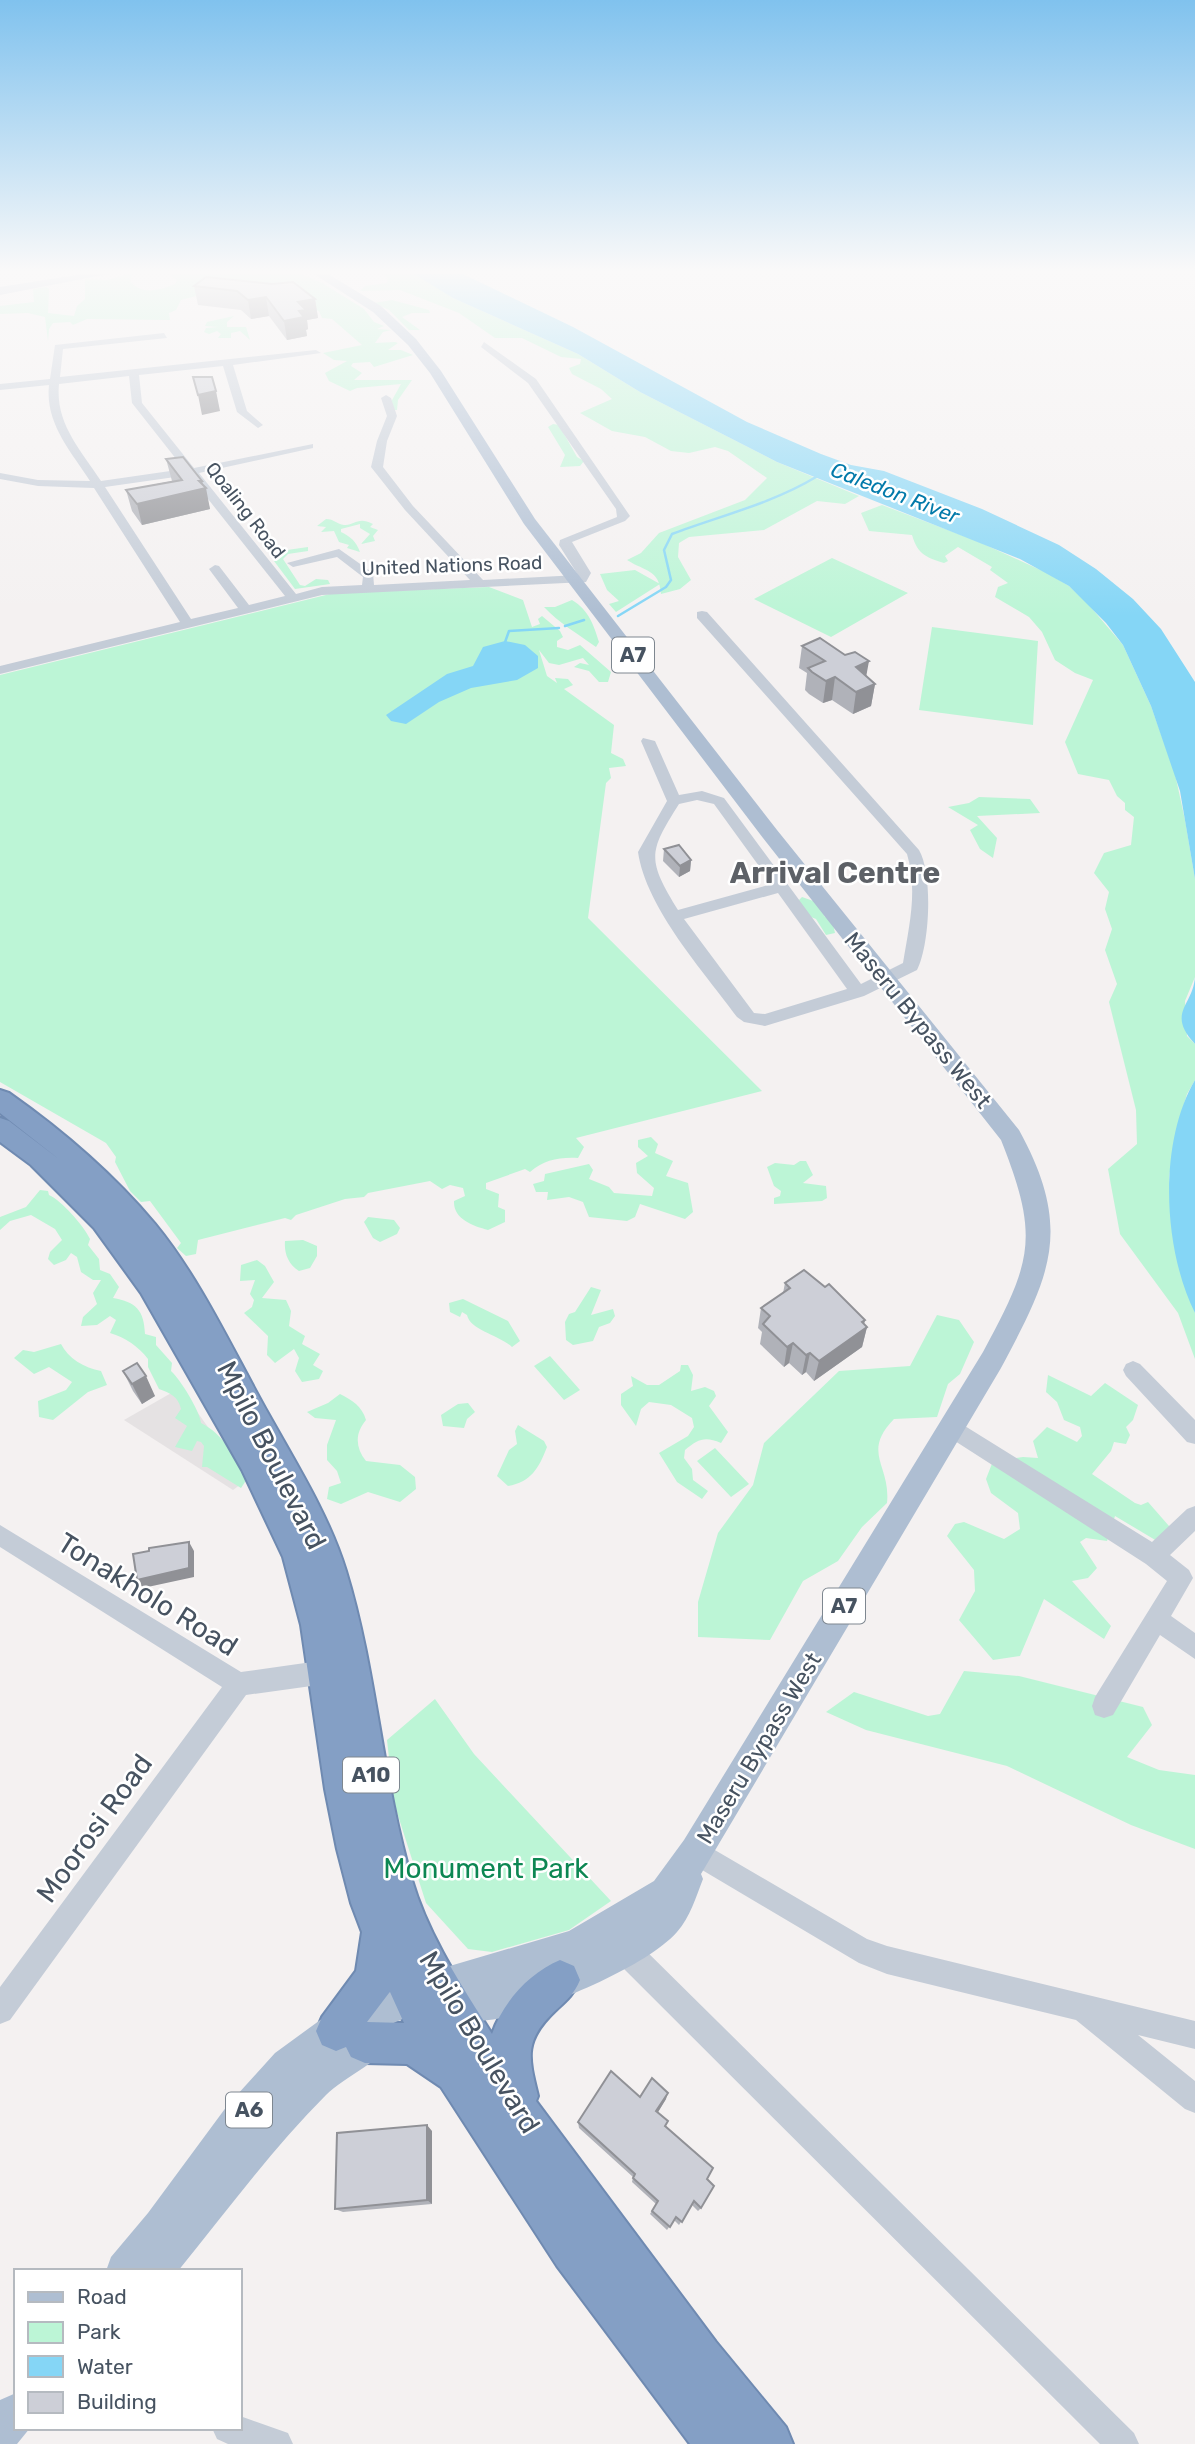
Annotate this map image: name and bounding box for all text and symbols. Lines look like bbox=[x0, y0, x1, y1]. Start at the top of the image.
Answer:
water label: Caledon River bbox=[827, 457, 964, 529]
street label: Qoaling Road bbox=[201, 458, 290, 563]
street label: United Nations Road bbox=[361, 551, 543, 580]
road number: A7 bbox=[612, 638, 654, 672]
district label: Arrival Centre bbox=[730, 855, 940, 891]
street label: Maseru Bypass West bbox=[838, 926, 998, 1114]
street label: Mpilo Boulevard bbox=[210, 1356, 333, 1555]
street label: Tonakholo Road bbox=[52, 1526, 244, 1663]
road number: A7 bbox=[823, 1588, 865, 1624]
street label: Maseru Bypass West bbox=[691, 1647, 827, 1849]
street label: Moorosi Road bbox=[30, 1748, 159, 1909]
road number: A10 bbox=[343, 1758, 399, 1792]
park label: Monument Park bbox=[383, 1852, 589, 1885]
street label: Mpilo Boulevard bbox=[412, 1945, 547, 2139]
road number: A6 bbox=[226, 2092, 272, 2128]
legend bbox=[14, 2269, 242, 2430]
text: Road bbox=[77, 2284, 127, 2309]
text: Park bbox=[77, 2319, 121, 2344]
text: Water bbox=[77, 2354, 133, 2379]
text: Building bbox=[77, 2389, 157, 2414]

